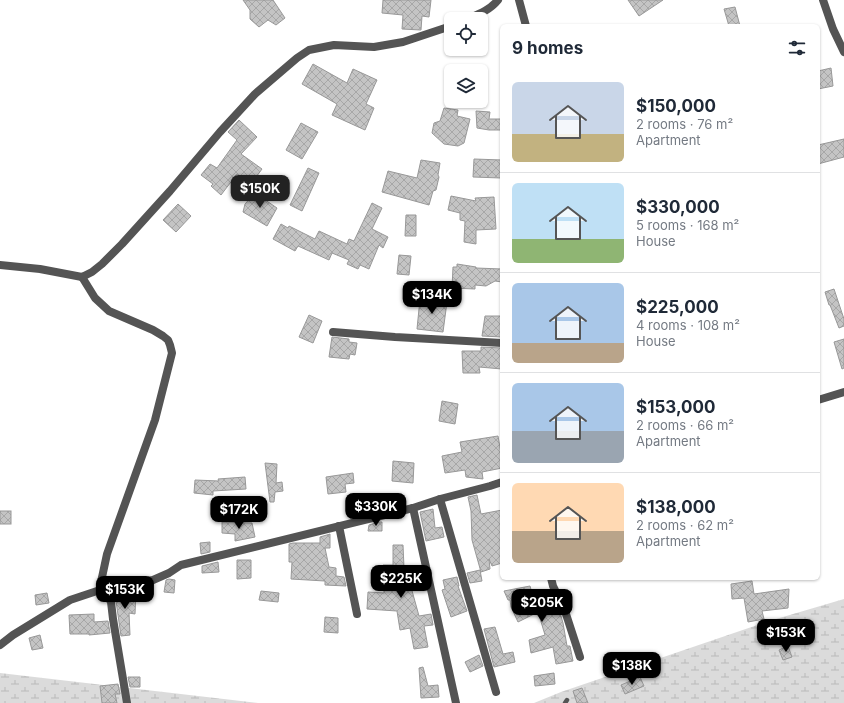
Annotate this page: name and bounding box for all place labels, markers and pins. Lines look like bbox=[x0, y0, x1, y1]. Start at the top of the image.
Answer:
pin: $150K bbox=[232, 175, 288, 209]
pin: $134K bbox=[404, 281, 460, 315]
pin: $330K bbox=[348, 493, 404, 527]
pin: $172K bbox=[211, 496, 267, 530]
pin: $225K bbox=[373, 565, 429, 599]
pin: $153K bbox=[97, 576, 153, 610]
pin: $205K bbox=[514, 589, 570, 623]
pin: $153K bbox=[758, 619, 814, 653]
pin: $138K bbox=[604, 652, 660, 686]

